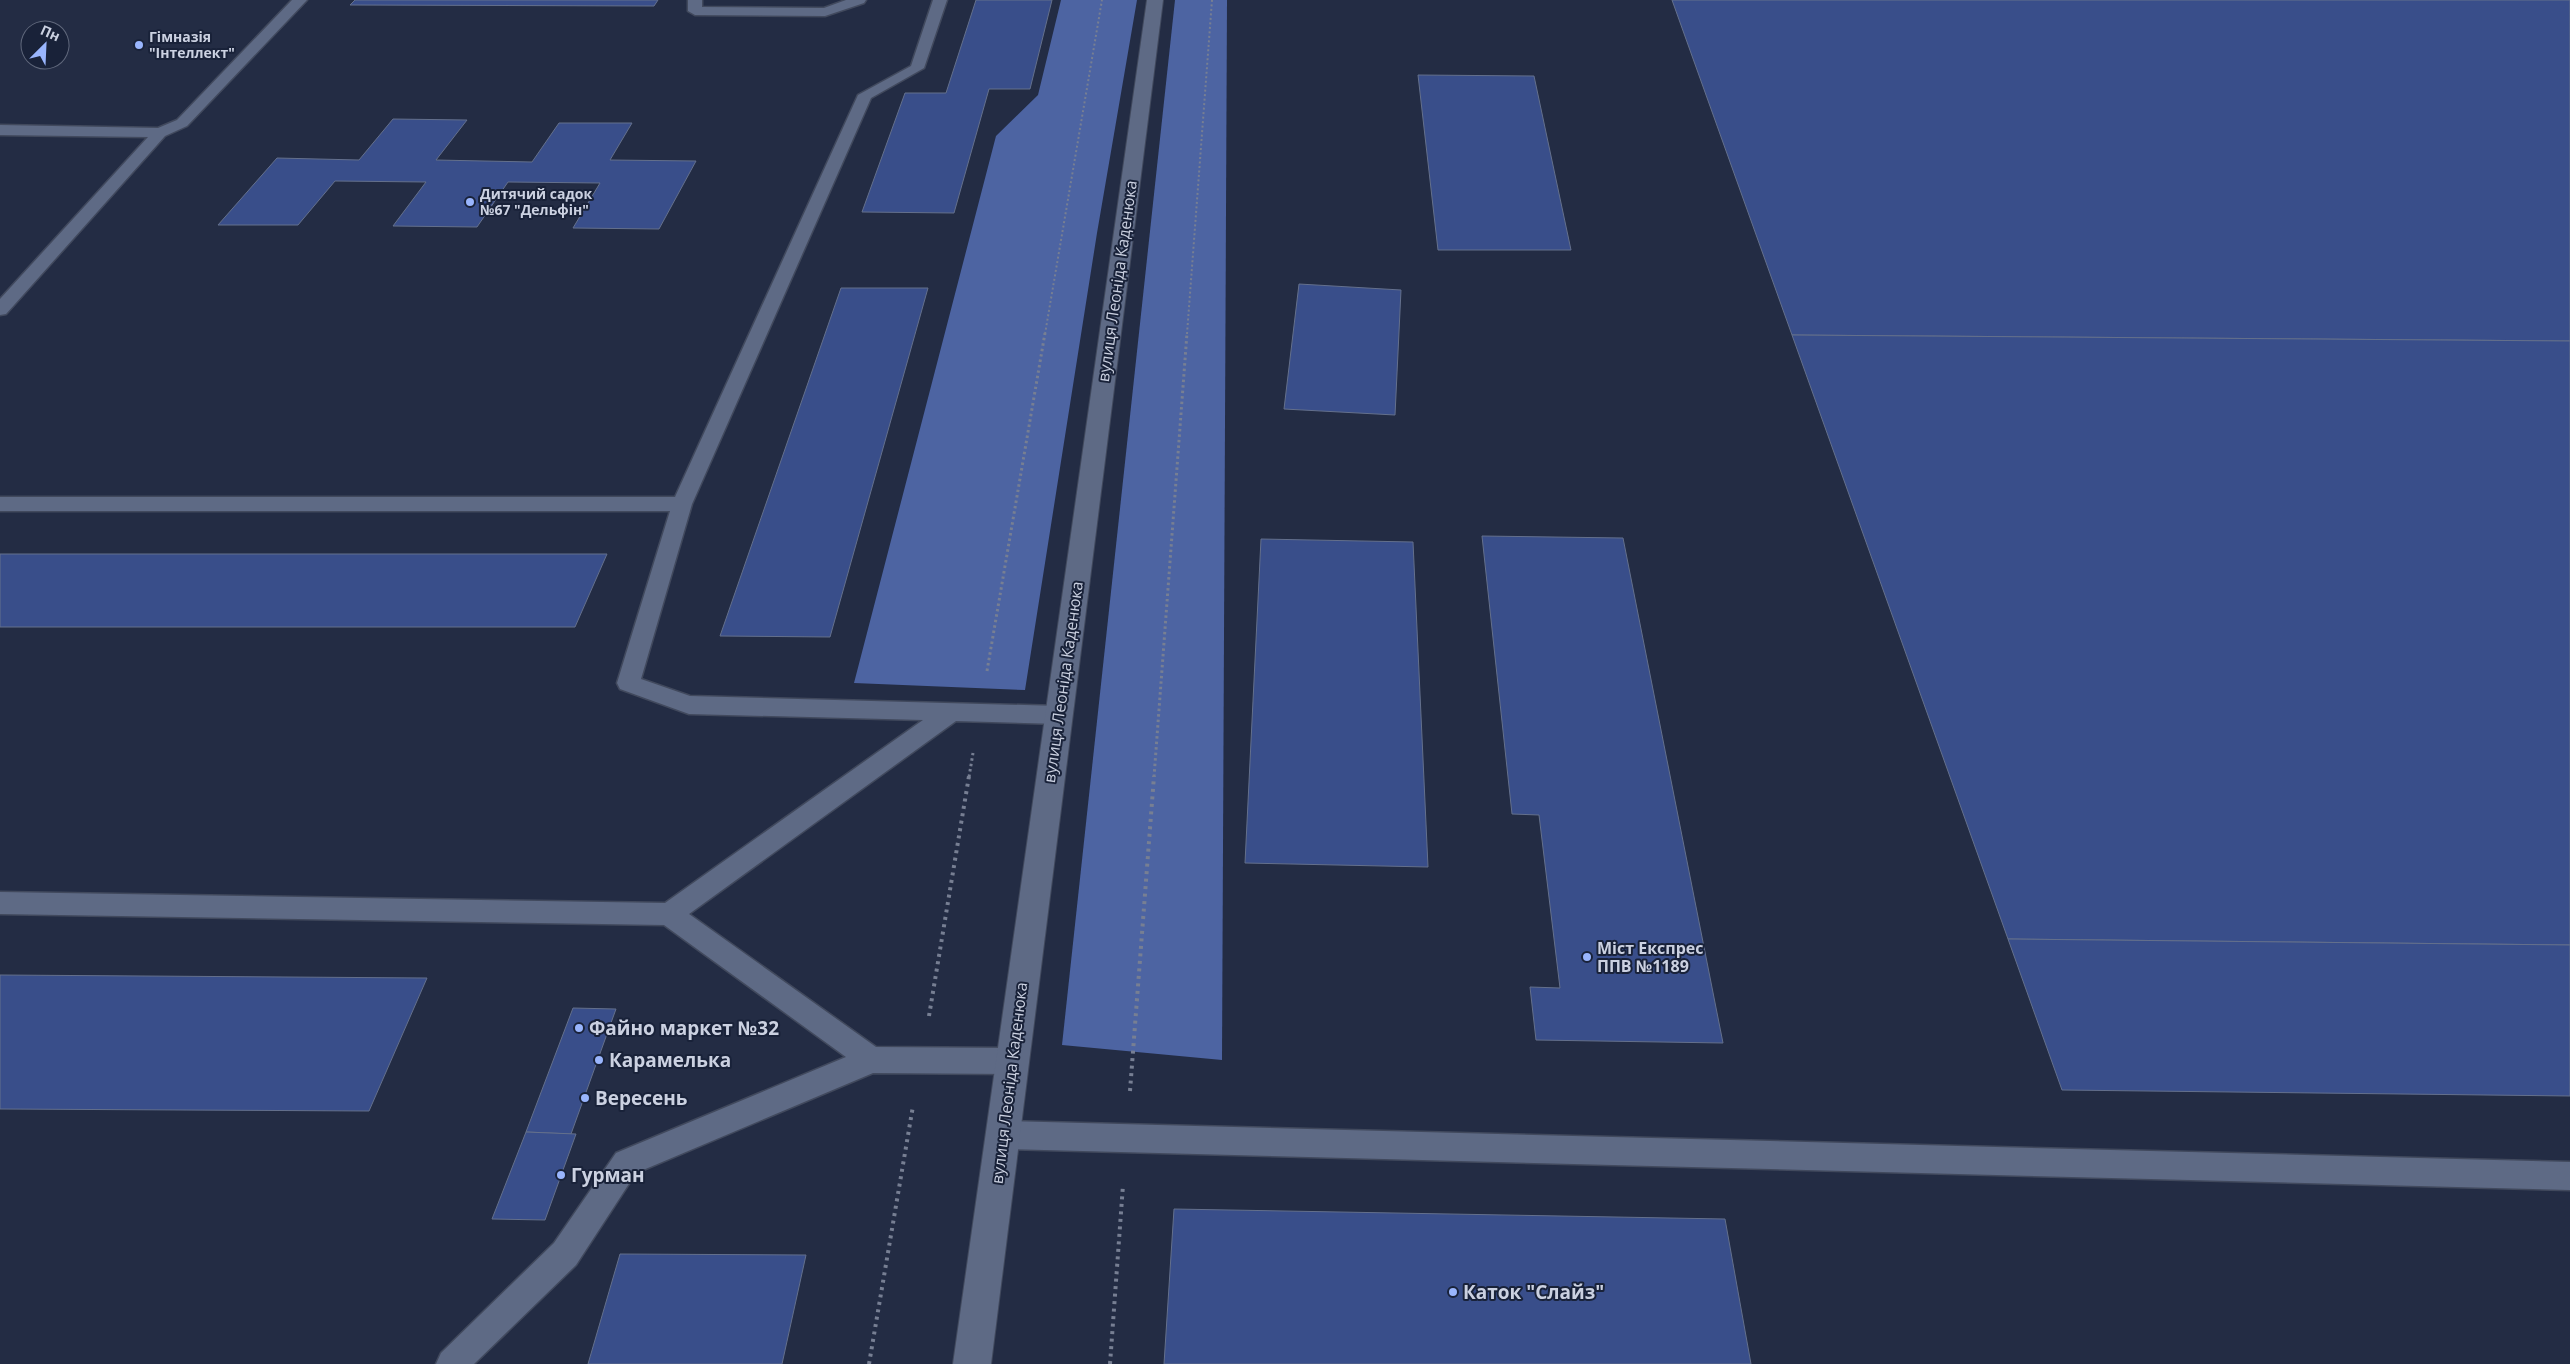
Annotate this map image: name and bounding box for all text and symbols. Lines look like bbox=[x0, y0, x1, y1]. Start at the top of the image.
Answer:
north arrow bbox=[20, 20, 70, 70]
text: Пн bbox=[38, 20, 63, 45]
place label: Гімназія "Інтеллект" bbox=[149, 27, 235, 62]
marker: Гімназія "Інтеллект" bbox=[133, 39, 145, 51]
street label: вулиця Леоніда Каденюка bbox=[1092, 179, 1142, 383]
place label: Дитячий садок №67 "Дельфін" bbox=[480, 184, 592, 219]
marker: Дитячий садок №67 "Дельфін" bbox=[464, 196, 476, 208]
street label: вулиця Леоніда Каденюка bbox=[1038, 580, 1088, 784]
place label: Міст Експрес ППВ №1189 bbox=[1597, 937, 1704, 977]
marker: Міст Експрес ППВ №1189 bbox=[1581, 951, 1593, 963]
street label: вулиця Леоніда Каденюка bbox=[986, 981, 1032, 1185]
place label: Файно маркет №32 bbox=[589, 1015, 779, 1041]
marker: Файно маркет №32 bbox=[573, 1022, 585, 1034]
place label: Карамелька bbox=[609, 1047, 731, 1073]
marker: Карамелька bbox=[593, 1054, 605, 1066]
place label: Вересень bbox=[595, 1085, 687, 1111]
marker: Вересень bbox=[579, 1092, 591, 1104]
place label: Гурман bbox=[571, 1162, 645, 1188]
marker: Гурман bbox=[555, 1169, 567, 1181]
place label: Каток "Слайз" bbox=[1463, 1279, 1604, 1305]
marker: Каток "Слайз" bbox=[1447, 1286, 1459, 1298]

